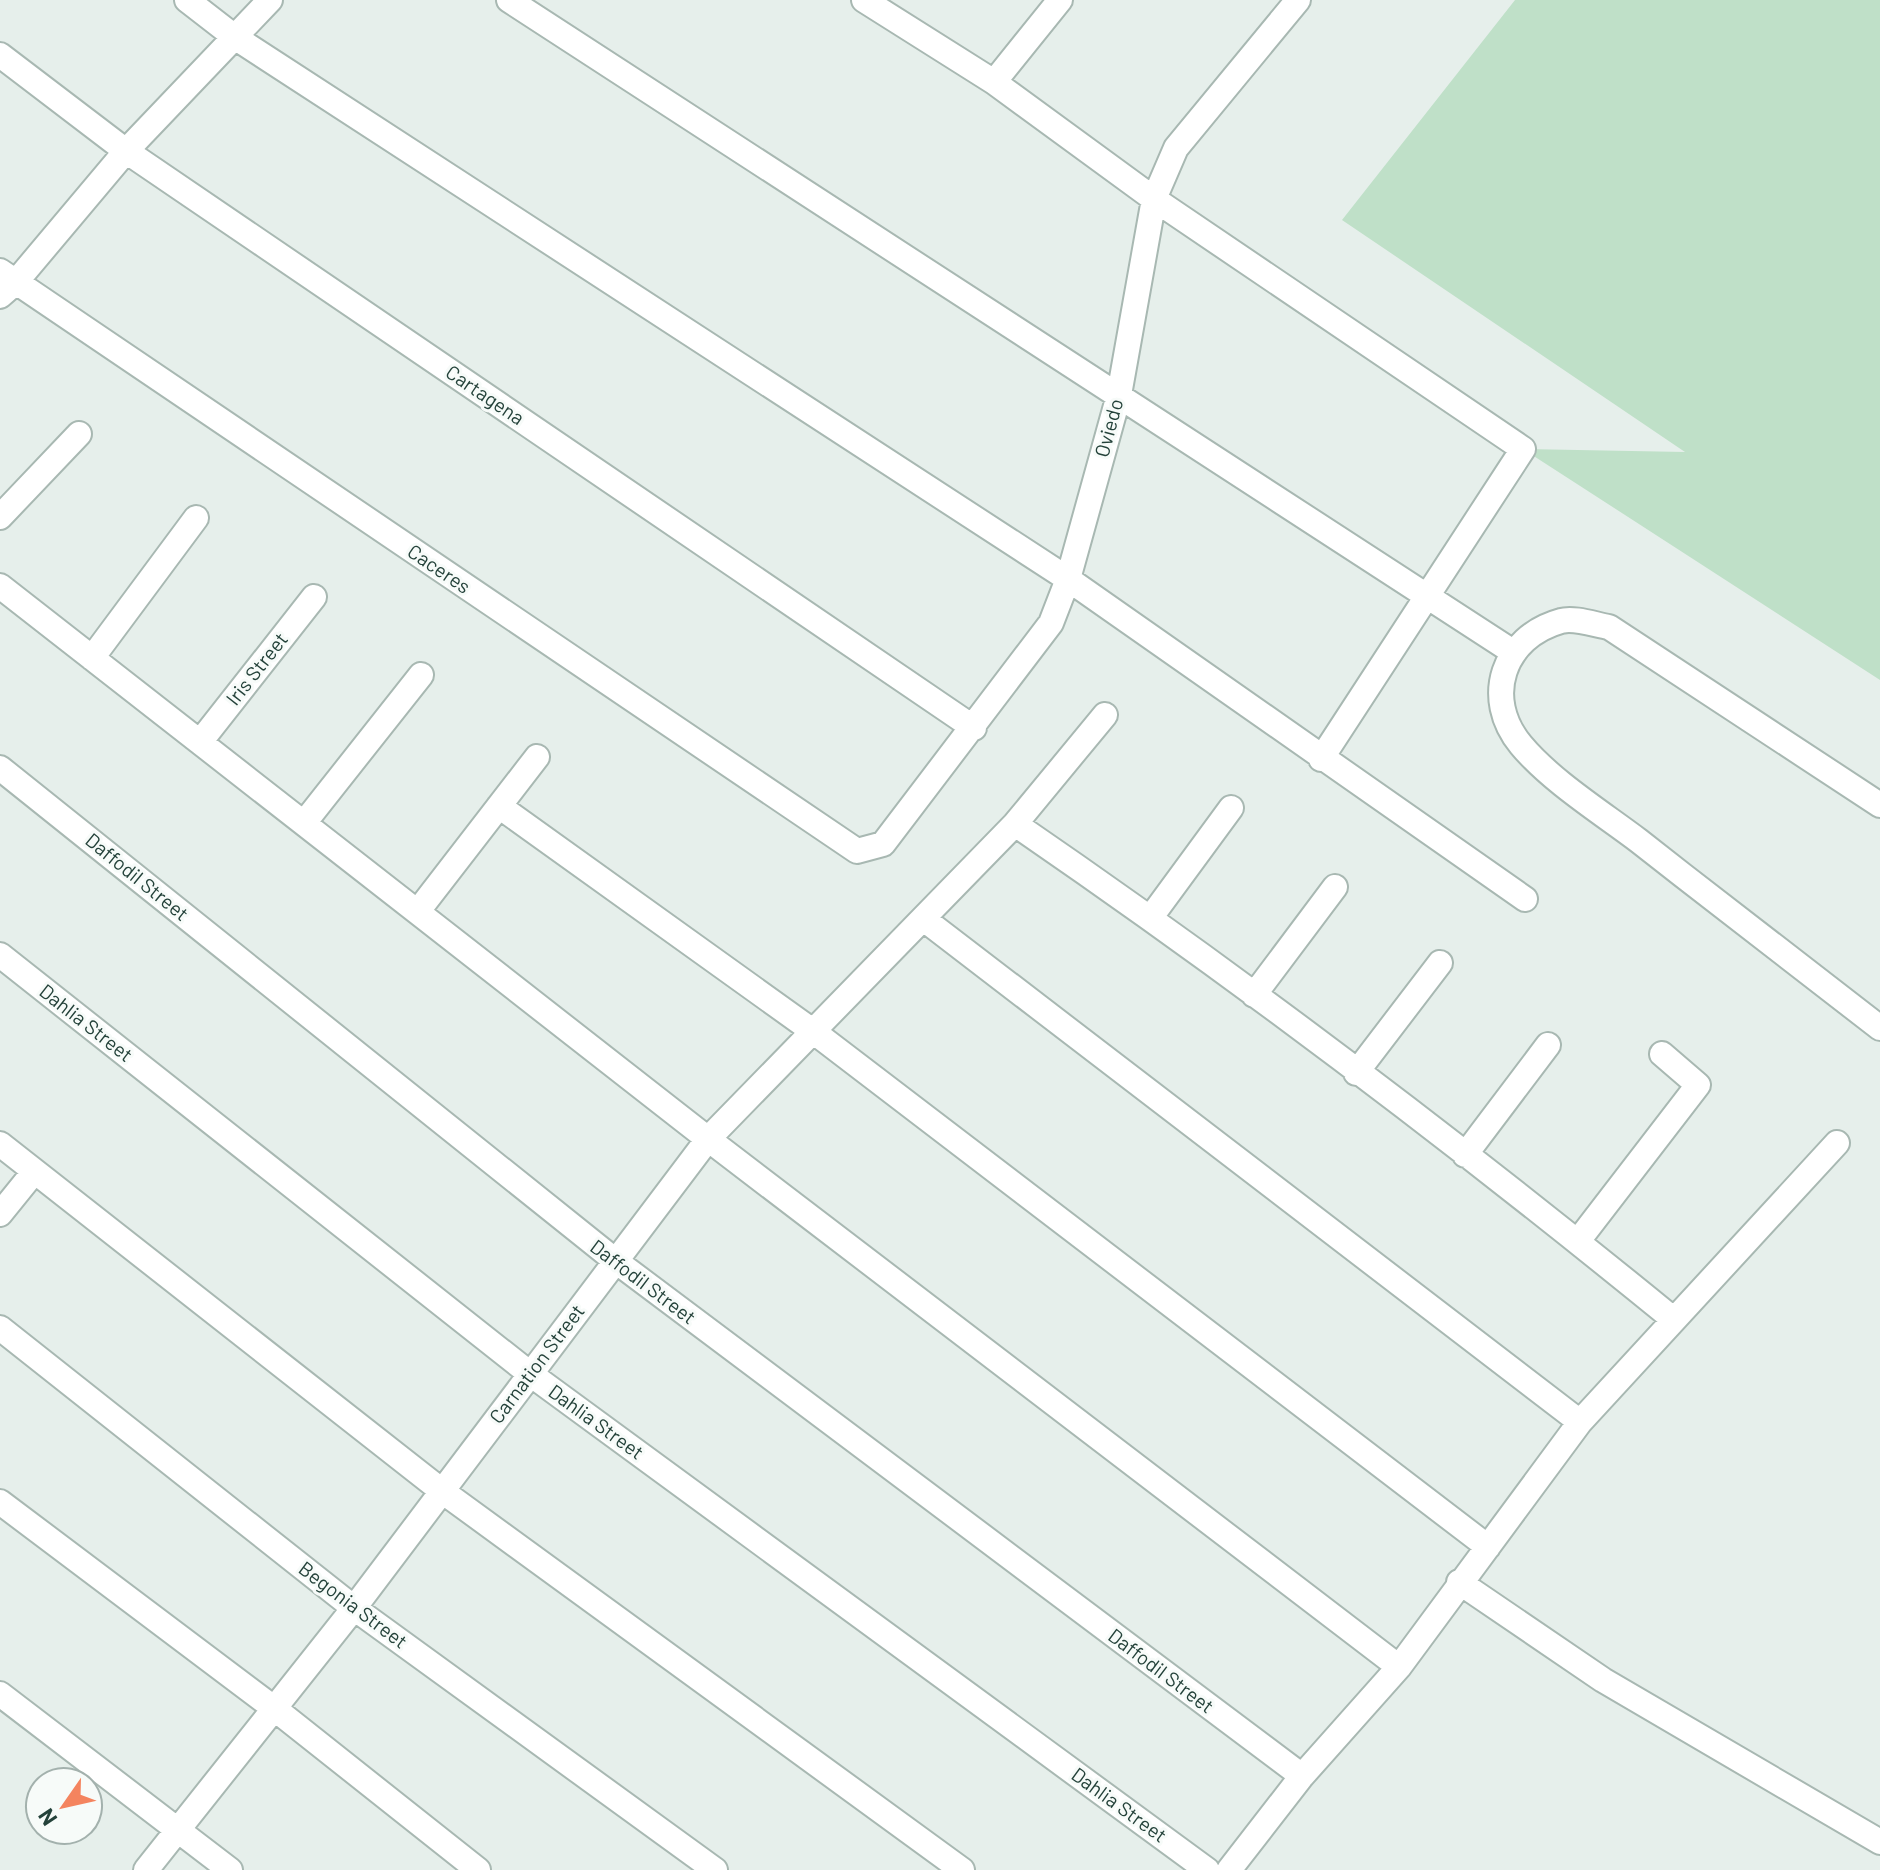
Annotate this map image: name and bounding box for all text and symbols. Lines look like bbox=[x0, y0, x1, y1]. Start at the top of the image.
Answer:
street label: Cartagena bbox=[442, 359, 529, 429]
street label: Oviedo bbox=[1089, 396, 1127, 460]
street label: Caceres bbox=[404, 539, 475, 598]
street label: Iris Street bbox=[220, 627, 292, 710]
street label: Daffodil Street bbox=[81, 827, 194, 925]
street label: Dahlia Street bbox=[35, 978, 138, 1066]
street label: Daffodil Street bbox=[586, 1234, 701, 1329]
street label: Carnation Street bbox=[484, 1299, 589, 1428]
street label: Dahlia Street bbox=[544, 1379, 649, 1464]
street label: Begonia Street bbox=[295, 1556, 413, 1653]
street label: Daffodil Street bbox=[1104, 1623, 1219, 1718]
street label: Dahlia Street bbox=[1067, 1762, 1172, 1847]
north arrow bbox=[24, 1766, 104, 1846]
text: N bbox=[32, 1804, 61, 1831]

